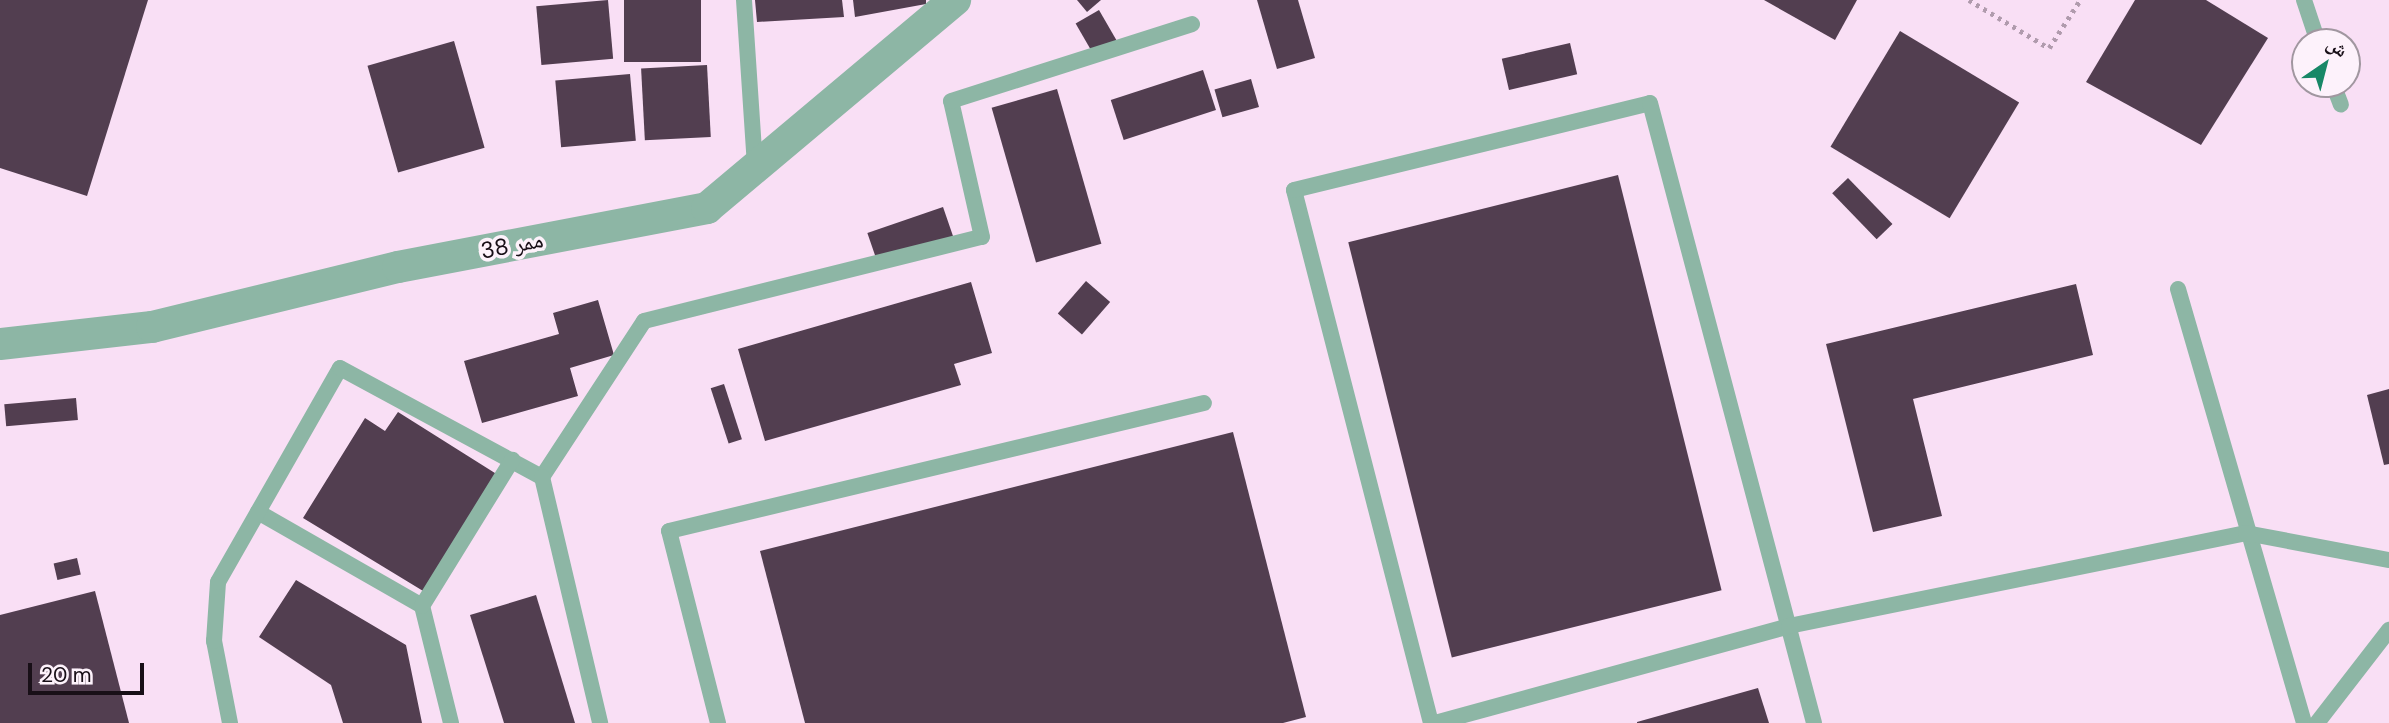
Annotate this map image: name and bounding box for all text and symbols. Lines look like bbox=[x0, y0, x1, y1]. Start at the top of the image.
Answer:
north arrow bbox=[2291, 28, 2361, 98]
text: ش bbox=[2322, 31, 2353, 63]
street label: ممر 38 bbox=[478, 225, 546, 265]
scale bar bbox=[32, 650, 147, 694]
text: 20 m bbox=[41, 661, 92, 689]

